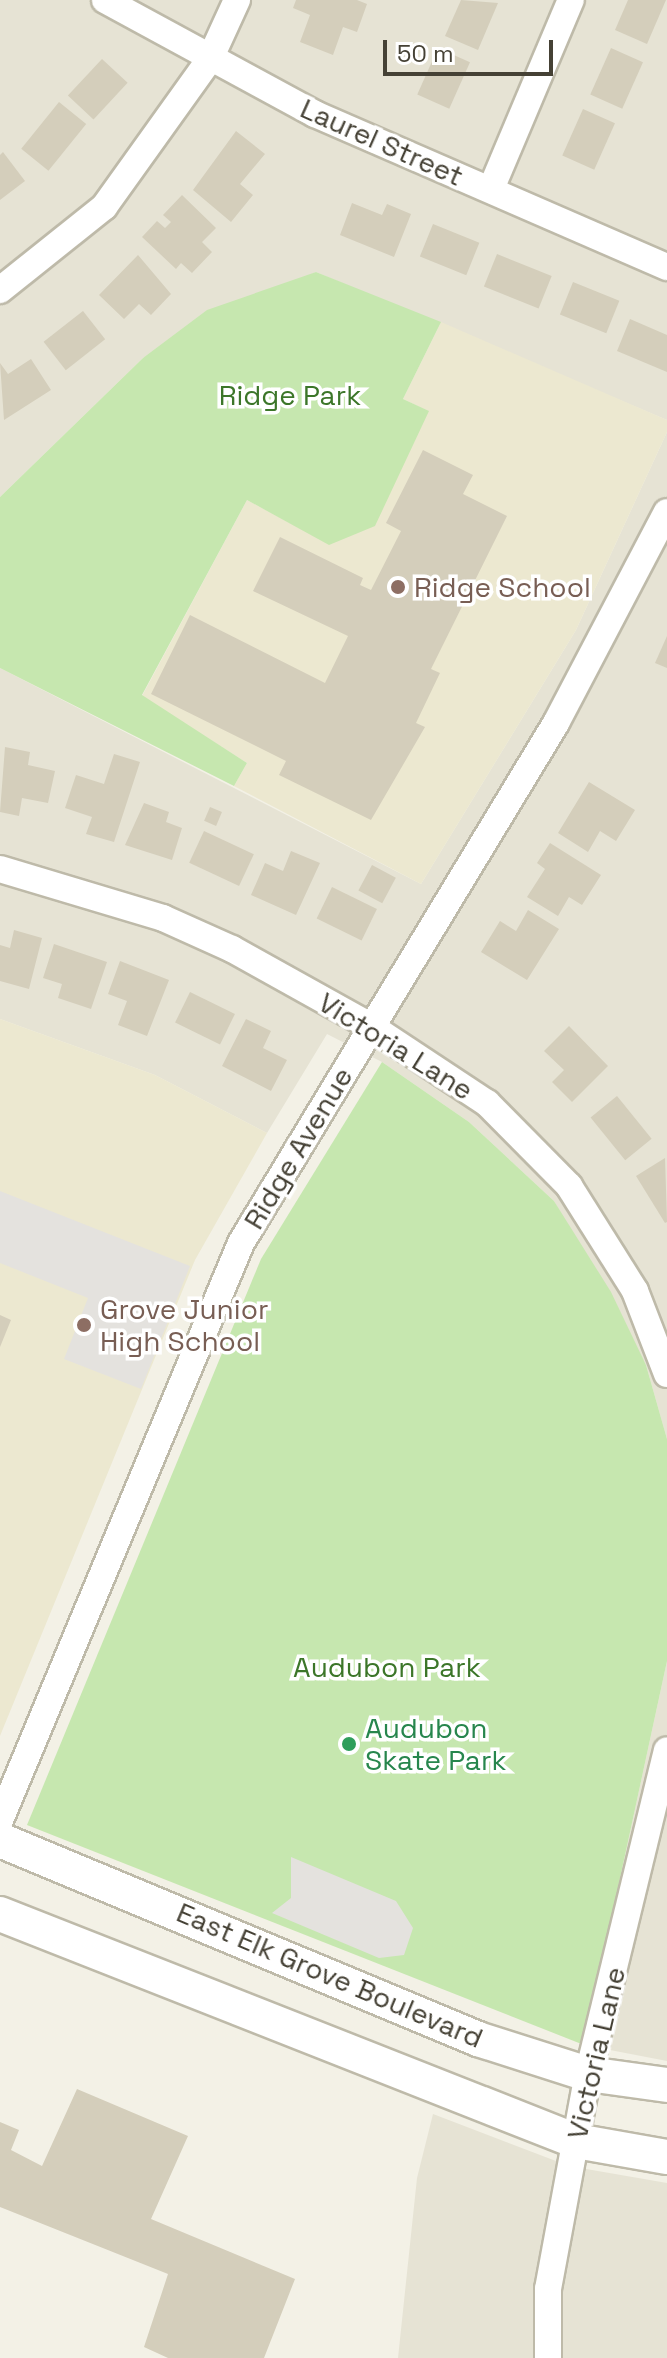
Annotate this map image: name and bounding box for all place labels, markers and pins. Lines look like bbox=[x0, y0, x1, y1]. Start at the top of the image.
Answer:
place label: Ridge School bbox=[414, 570, 591, 604]
marker: Ridge School bbox=[389, 578, 407, 596]
place label: Grove Junior High School bbox=[100, 1292, 268, 1358]
marker: Grove Junior High School bbox=[75, 1316, 93, 1334]
place label: Audubon Skate Park bbox=[365, 1711, 506, 1777]
marker: Audubon Skate Park bbox=[340, 1735, 358, 1753]

